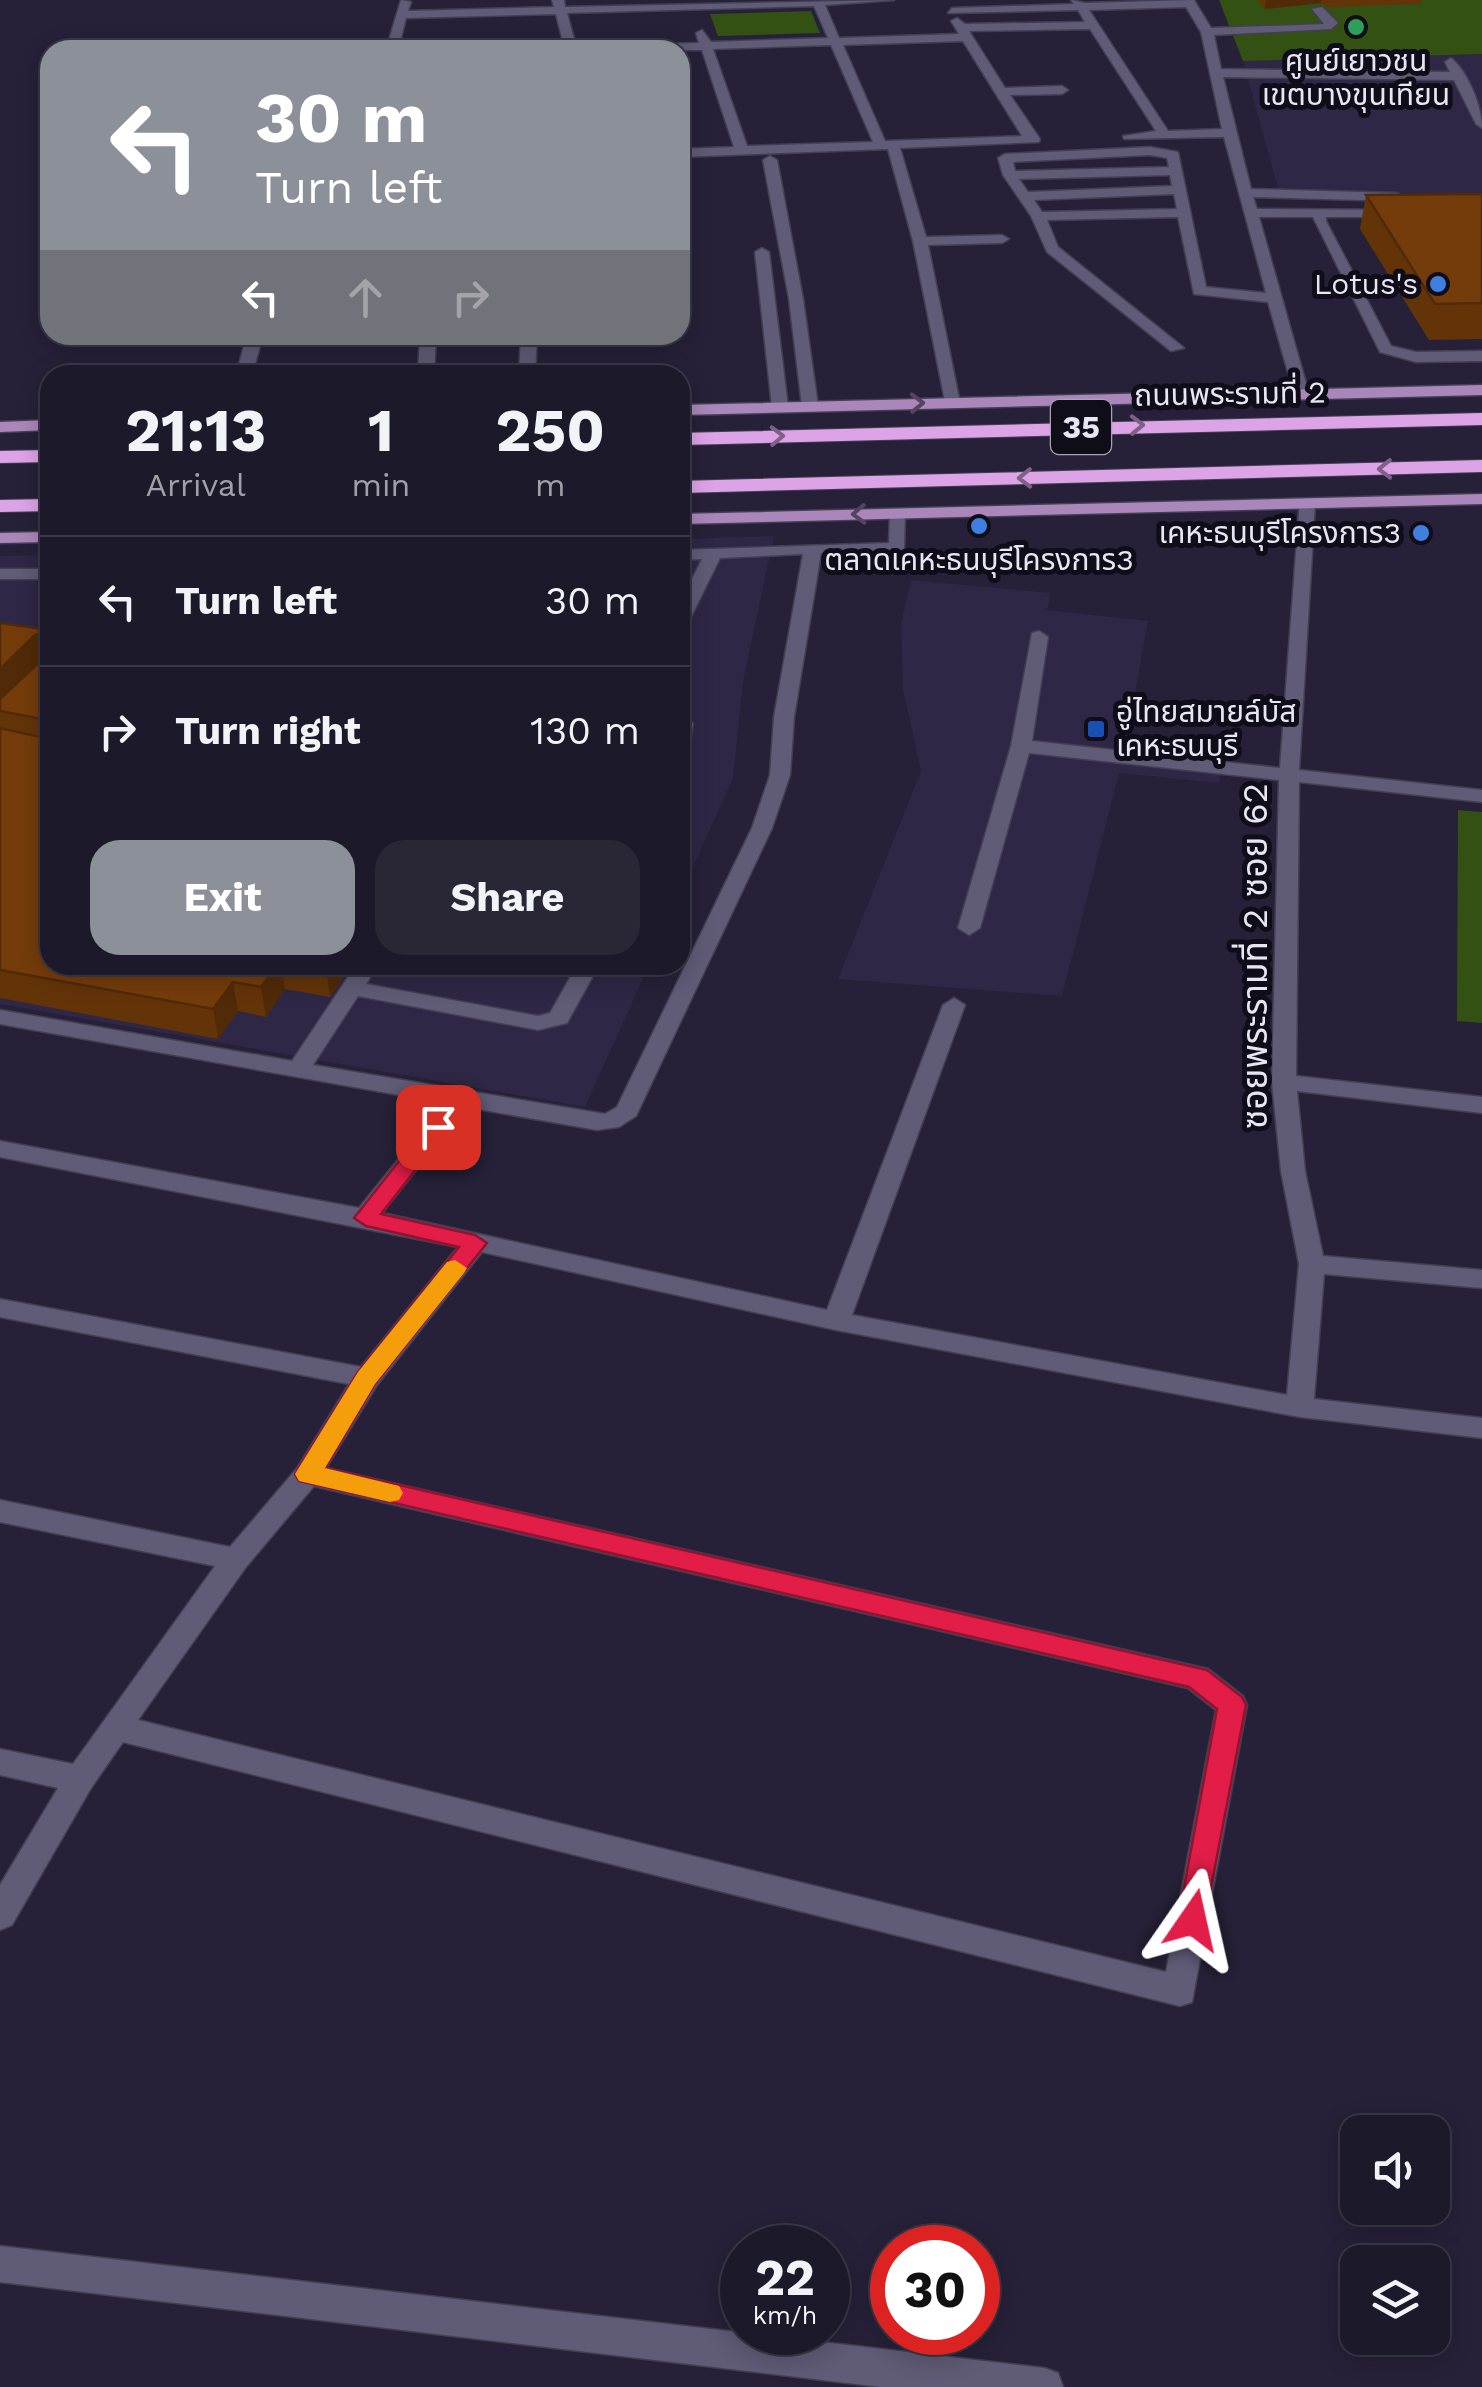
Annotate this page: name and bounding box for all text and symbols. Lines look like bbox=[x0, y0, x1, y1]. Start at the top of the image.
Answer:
marker: ศูนย์เยาวชน เขตบางขุนเทียน bbox=[1345, 16, 1367, 38]
place label: ศูนย์เยาวชน เขตบางขุนเทียน bbox=[1262, 43, 1450, 113]
text: 30 m bbox=[255, 77, 427, 159]
icon: left bbox=[90, 80, 220, 210]
text: Turn left bbox=[255, 161, 442, 214]
place label: Lotus's bbox=[1314, 266, 1418, 301]
icon: left bbox=[233, 270, 288, 325]
icon: ahead bbox=[338, 270, 393, 325]
icon: right bbox=[443, 270, 498, 325]
marker: Lotus's bbox=[1427, 273, 1449, 295]
street label: ถนนพระรามที่ 2 bbox=[1134, 371, 1326, 413]
one-way arrow bbox=[910, 393, 926, 414]
text: 21:13 bbox=[125, 395, 266, 466]
text: 1 bbox=[368, 395, 394, 466]
text: 250 bbox=[495, 395, 605, 466]
road number: 35 bbox=[1051, 400, 1111, 454]
one-way arrow bbox=[1130, 415, 1146, 436]
one-way arrow bbox=[770, 426, 786, 447]
one-way arrow bbox=[1376, 458, 1392, 479]
text: Arrival bbox=[146, 466, 246, 504]
text: min bbox=[351, 466, 410, 504]
text: m bbox=[535, 466, 565, 504]
one-way arrow bbox=[1016, 467, 1032, 489]
one-way arrow bbox=[850, 503, 866, 524]
marker: ตลาดเคหะธนบุรีโครงการ3 bbox=[968, 515, 990, 537]
place label: เคหะธนบุรีโครงการ3 bbox=[1158, 515, 1401, 551]
marker: เคหะธนบุรีโครงการ3 bbox=[1410, 522, 1432, 544]
place label: ตลาดเคหะธนบุรีโครงการ3 bbox=[824, 542, 1134, 578]
icon: left bbox=[90, 574, 145, 629]
text: Turn left bbox=[175, 579, 337, 623]
text: 30 m bbox=[545, 579, 640, 623]
place label: อู่ไทยสมายล์บัส เคหะธนบุรี bbox=[1116, 694, 1296, 764]
icon: right bbox=[90, 704, 145, 759]
text: Turn right bbox=[175, 709, 361, 753]
text: 130 m bbox=[530, 709, 640, 753]
marker: อู่ไทยสมายล์บัส เคหะธนบุรี bbox=[1085, 718, 1107, 740]
street label: ซอยพระรามที่ 2 ซอย 62 bbox=[1231, 783, 1276, 1129]
button: Exit bbox=[90, 840, 355, 955]
button: Share bbox=[375, 840, 640, 955]
pin bbox=[396, 1085, 481, 1170]
icon: arrive bbox=[411, 1100, 466, 1155]
position arrow bbox=[1141, 1868, 1245, 1972]
map controls bbox=[1340, 2115, 1450, 2355]
button: sound bbox=[1340, 2115, 1450, 2225]
speed limit sign: 30 bbox=[870, 2225, 1000, 2355]
button: layers bbox=[1340, 2245, 1450, 2355]
text: 22 bbox=[755, 2248, 815, 2307]
text: km/h bbox=[753, 2301, 817, 2330]

